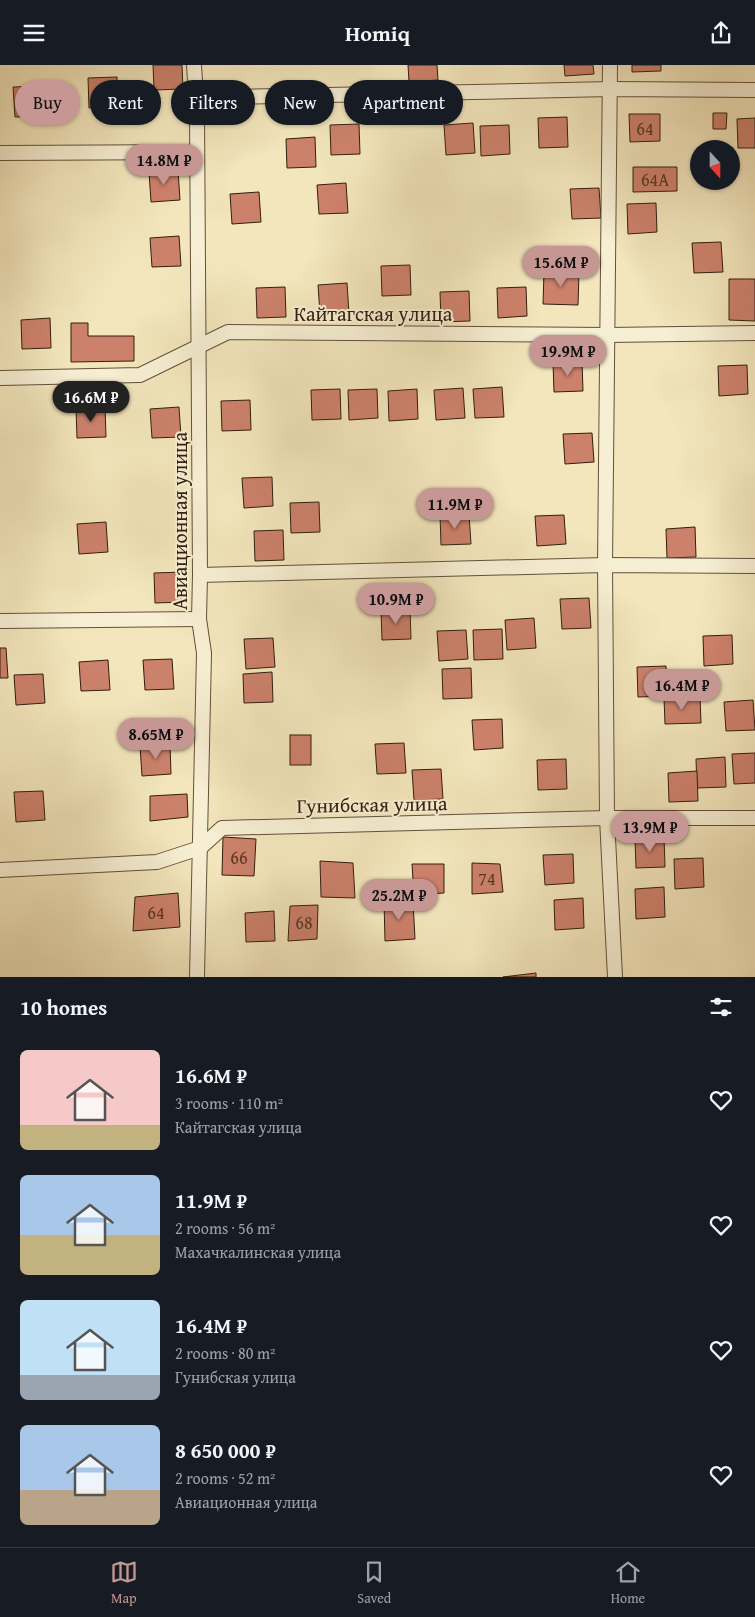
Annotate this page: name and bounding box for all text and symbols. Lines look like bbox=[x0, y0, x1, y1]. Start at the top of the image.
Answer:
text: Homiq bbox=[345, 17, 410, 49]
icon: menu bbox=[20, 19, 48, 47]
icon: share bbox=[707, 19, 735, 47]
chip: Buy bbox=[15, 80, 80, 125]
chip: Rent bbox=[90, 80, 161, 125]
chip: Filters bbox=[171, 80, 255, 125]
chip: New bbox=[265, 80, 334, 125]
chip: Apartment bbox=[344, 80, 463, 125]
house number: 64 bbox=[636, 115, 654, 142]
north arrow bbox=[690, 140, 740, 190]
map controls bbox=[690, 140, 740, 190]
pin: 14.8M ₽ bbox=[118, 143, 210, 186]
text: 14.8M ₽ bbox=[137, 148, 191, 172]
house number: 64А bbox=[641, 166, 669, 193]
pin: 15.6M ₽ bbox=[515, 245, 607, 288]
text: 15.6M ₽ bbox=[534, 250, 588, 274]
street label: Кайтагская улица bbox=[294, 299, 453, 328]
pin: 19.9M ₽ bbox=[522, 335, 614, 377]
text: 19.9M ₽ bbox=[541, 339, 595, 363]
pin: 16.6M ₽ bbox=[45, 381, 137, 423]
text: 16.6M ₽ bbox=[64, 385, 118, 409]
street label: Авиационная улица bbox=[165, 432, 194, 610]
pin: 11.9M ₽ bbox=[409, 487, 501, 530]
text: 11.9M ₽ bbox=[428, 492, 482, 516]
pin: 10.9M ₽ bbox=[350, 583, 442, 625]
text: 10.9M ₽ bbox=[369, 587, 423, 611]
pin: 16.4M ₽ bbox=[636, 669, 728, 711]
text: 16.4M ₽ bbox=[655, 673, 709, 697]
pin: 8.65M ₽ bbox=[110, 717, 202, 760]
text: 8.65M ₽ bbox=[129, 722, 183, 746]
street label: Гунибская улица bbox=[296, 788, 448, 820]
pin: 13.9M ₽ bbox=[604, 811, 696, 853]
text: 13.9M ₽ bbox=[623, 815, 677, 839]
house number: 66 bbox=[230, 844, 248, 871]
house number: 74 bbox=[478, 865, 496, 892]
pin: 25.2M ₽ bbox=[353, 879, 445, 921]
text: 25.2M ₽ bbox=[372, 883, 426, 907]
house number: 64 bbox=[147, 899, 165, 926]
house number: 68 bbox=[295, 909, 313, 936]
text: 10 homes bbox=[20, 992, 107, 1023]
icon: filters bbox=[707, 993, 735, 1021]
text: 16.6M ₽ bbox=[175, 1060, 247, 1091]
icon: home bbox=[60, 1070, 120, 1130]
icon: heart bbox=[707, 1086, 735, 1114]
text: 3 rooms · 110 m² bbox=[175, 1091, 283, 1115]
text: Кайтагская улица bbox=[175, 1115, 302, 1139]
text: 11.9M ₽ bbox=[175, 1185, 247, 1216]
icon: home bbox=[60, 1195, 120, 1255]
icon: heart bbox=[707, 1211, 735, 1239]
text: 2 rooms · 56 m² bbox=[175, 1216, 275, 1240]
text: Махачкалинская улица bbox=[175, 1240, 341, 1264]
text: 16.4M ₽ bbox=[175, 1310, 247, 1341]
icon: home bbox=[60, 1320, 120, 1380]
icon: heart bbox=[707, 1336, 735, 1364]
text: 2 rooms · 80 m² bbox=[175, 1341, 275, 1365]
text: Гунибская улица bbox=[175, 1365, 296, 1389]
text: 8 650 000 ₽ bbox=[175, 1435, 276, 1466]
icon: home bbox=[60, 1445, 120, 1505]
icon: heart bbox=[707, 1461, 735, 1489]
text: 2 rooms · 52 m² bbox=[175, 1466, 275, 1490]
text: Авиационная улица bbox=[175, 1490, 317, 1514]
tab: Map bbox=[110, 1558, 138, 1608]
tab: Saved bbox=[357, 1558, 391, 1608]
tab: Home bbox=[611, 1558, 645, 1608]

